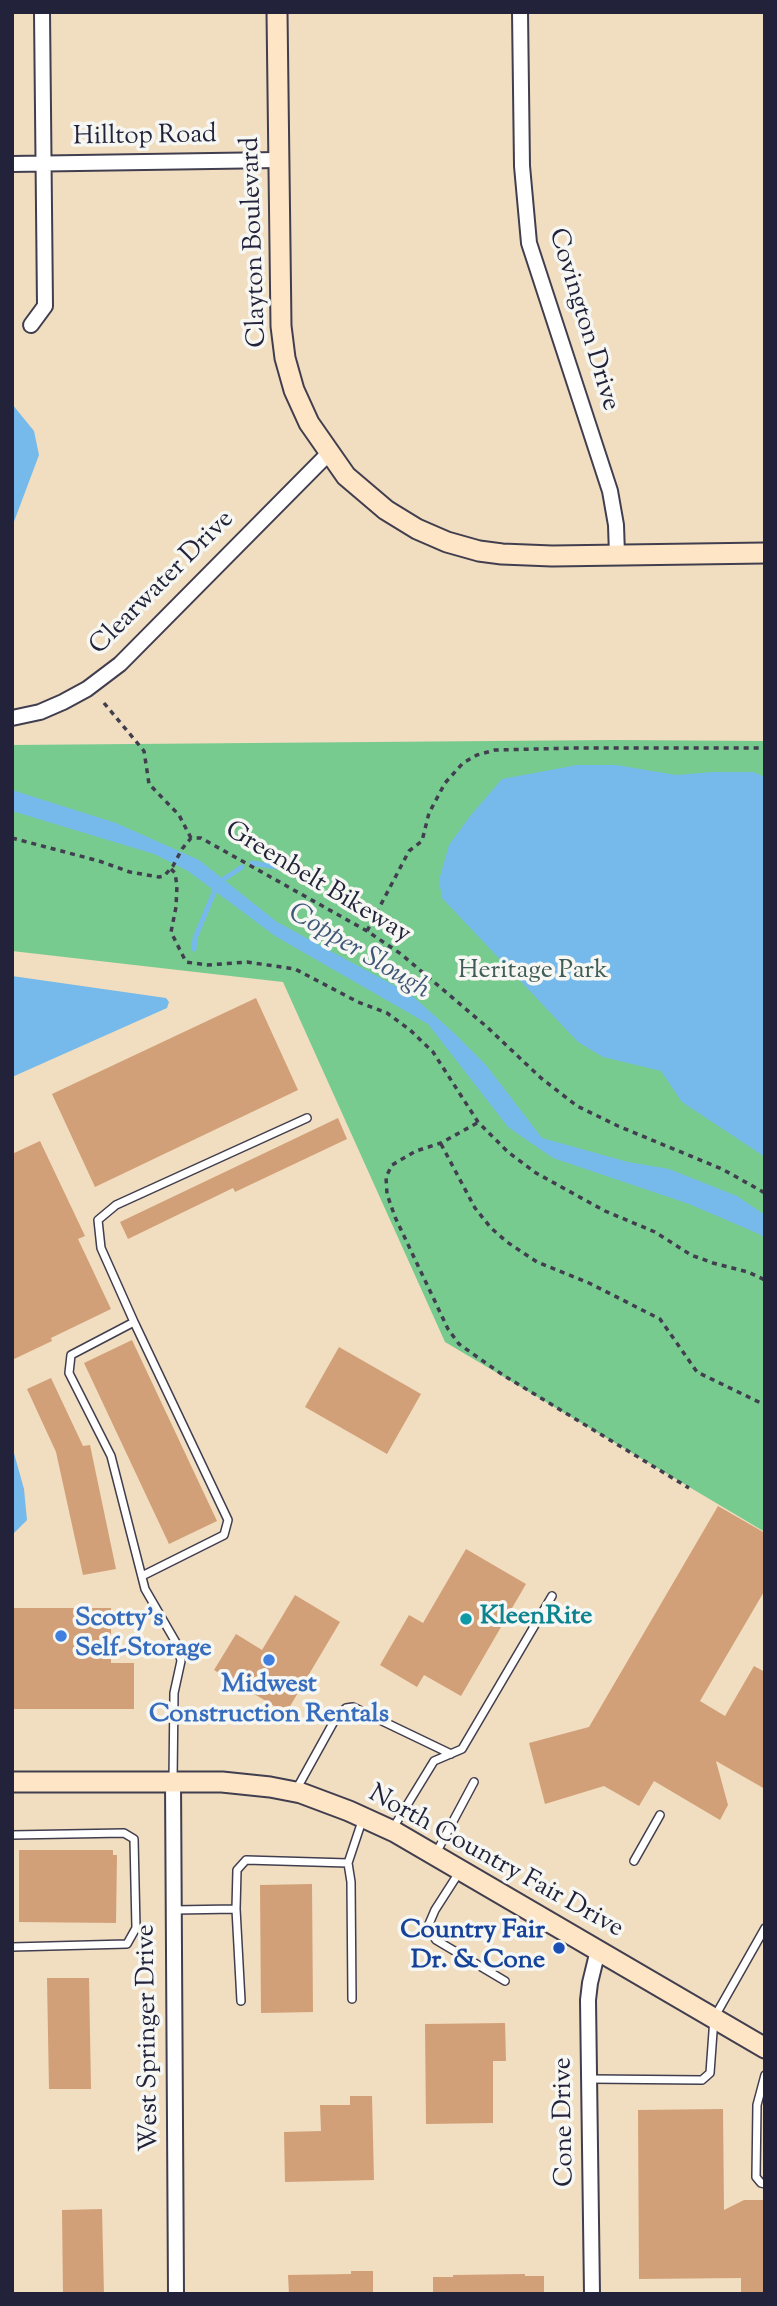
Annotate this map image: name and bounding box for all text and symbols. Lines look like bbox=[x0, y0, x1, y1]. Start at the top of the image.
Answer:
street label: Hilltop Road bbox=[73, 121, 217, 155]
street label: Clayton Boulevard bbox=[237, 136, 275, 348]
street label: Covington Drive bbox=[539, 225, 625, 415]
street label: Clearwater Drive bbox=[84, 505, 242, 663]
street label: Greenbelt Bikeway bbox=[218, 816, 416, 952]
water label: Copper Slough bbox=[281, 897, 435, 1009]
park label: Heritage Park bbox=[458, 957, 608, 989]
place label: KleenRite bbox=[480, 1603, 592, 1635]
place label: Scotty's Self-Storage bbox=[75, 1605, 212, 1666]
marker: KleenRite bbox=[458, 1611, 474, 1627]
marker: Scotty's Self-Storage bbox=[53, 1628, 69, 1644]
marker: Midwest Construction Rentals bbox=[261, 1652, 277, 1668]
place label: Midwest Construction Rentals bbox=[149, 1671, 389, 1732]
street label: North Country Fair Drive bbox=[362, 1780, 628, 1946]
place label: Country Fair Dr. & Cone bbox=[400, 1917, 545, 1979]
street label: West Springer Drive bbox=[132, 1924, 168, 2152]
marker: Country Fair Dr. & Cone bbox=[551, 1940, 567, 1956]
street label: Cone Drive bbox=[549, 2057, 583, 2187]

